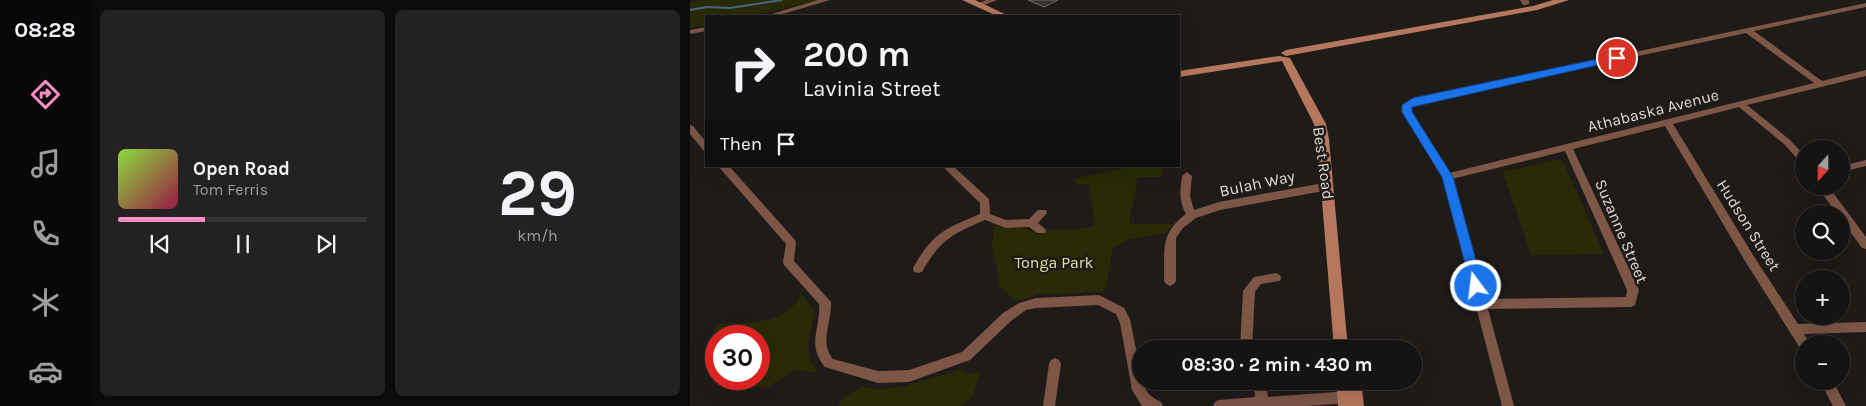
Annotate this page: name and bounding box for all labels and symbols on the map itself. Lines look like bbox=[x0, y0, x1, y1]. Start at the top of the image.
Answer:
pin bbox=[1596, 37, 1638, 79]
street label: Athabaska Avenue bbox=[1585, 85, 1721, 136]
street label: Best Road bbox=[1309, 125, 1338, 201]
north arrow bbox=[1795, 140, 1850, 195]
street label: Bulah Way bbox=[1218, 166, 1297, 201]
street label: Suzanne Street bbox=[1591, 176, 1652, 286]
street label: Hudson Street bbox=[1713, 176, 1784, 275]
park label: Tonga Park bbox=[1014, 253, 1094, 272]
position arrow bbox=[1449, 259, 1501, 311]
speed limit sign: 30 bbox=[705, 325, 770, 390]

